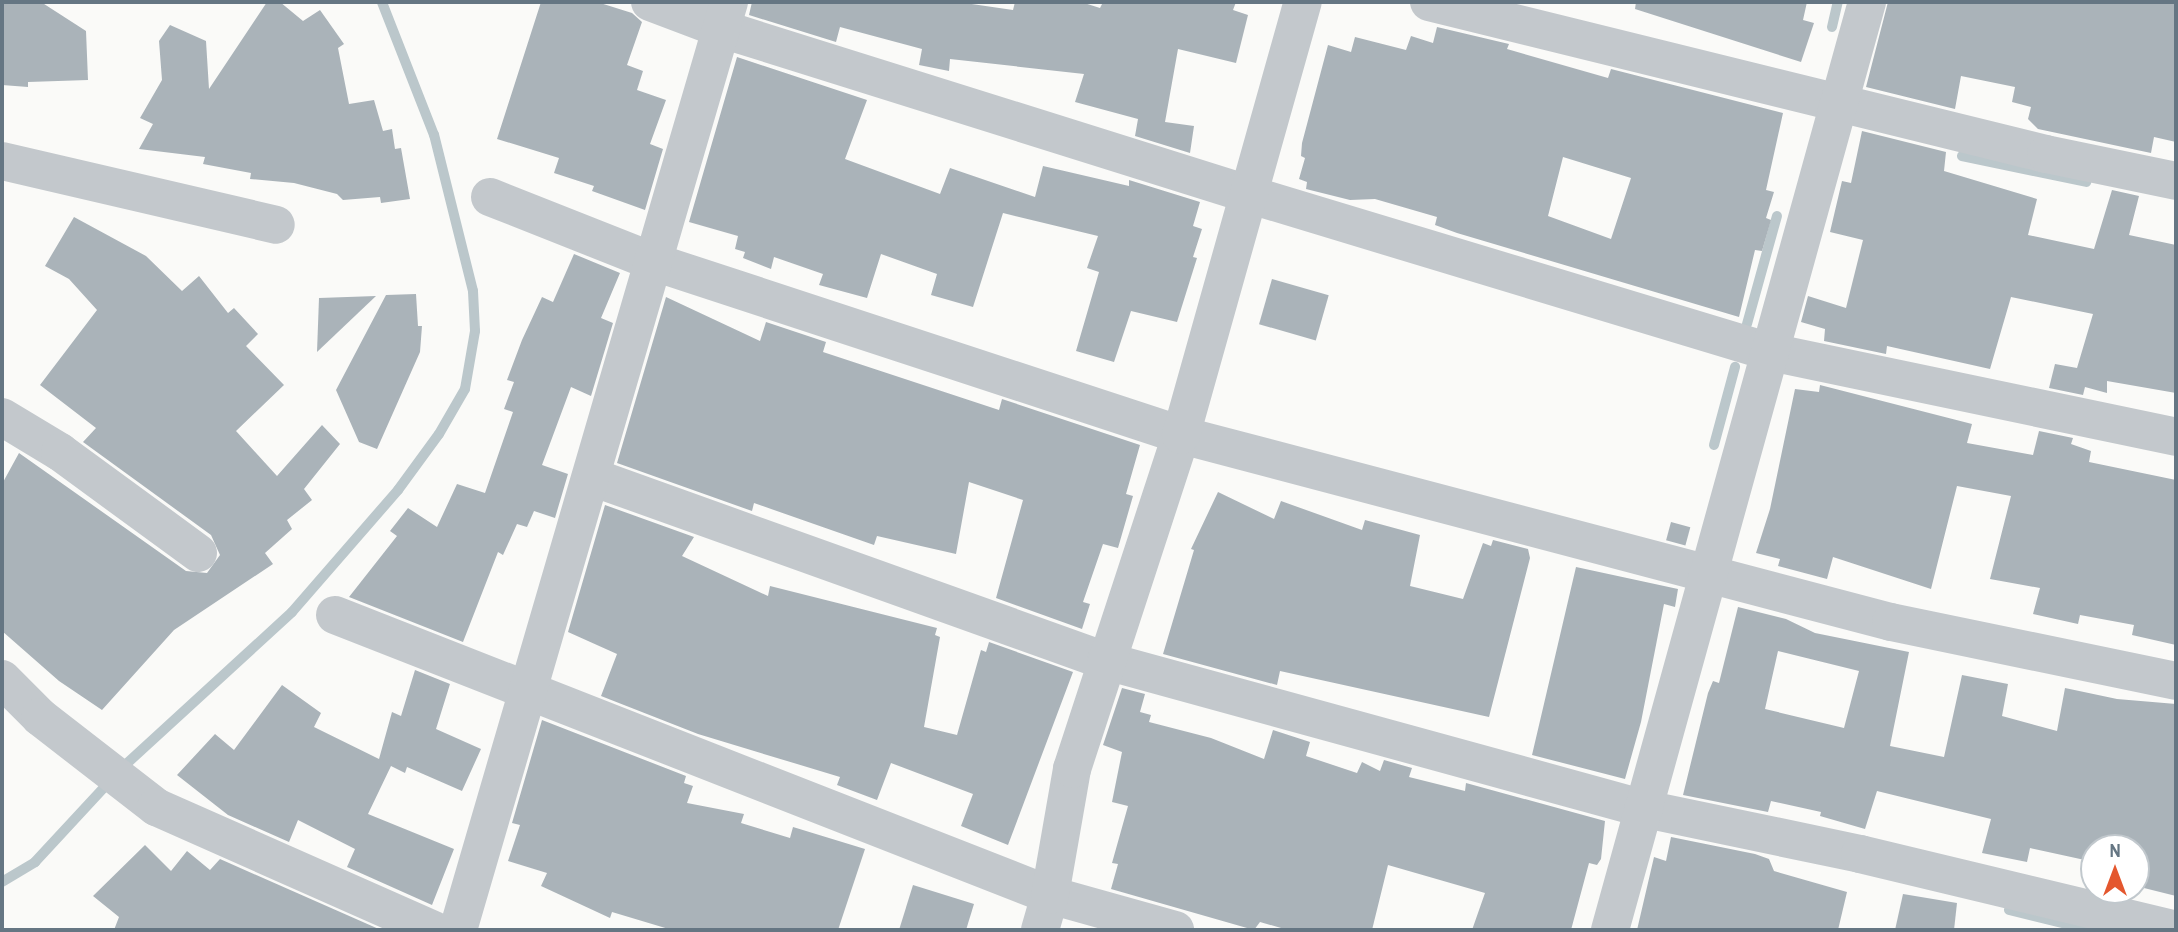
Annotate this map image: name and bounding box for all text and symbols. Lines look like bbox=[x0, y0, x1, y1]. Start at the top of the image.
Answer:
north arrow bbox=[2080, 834, 2150, 904]
text: N bbox=[2109, 837, 2121, 863]

